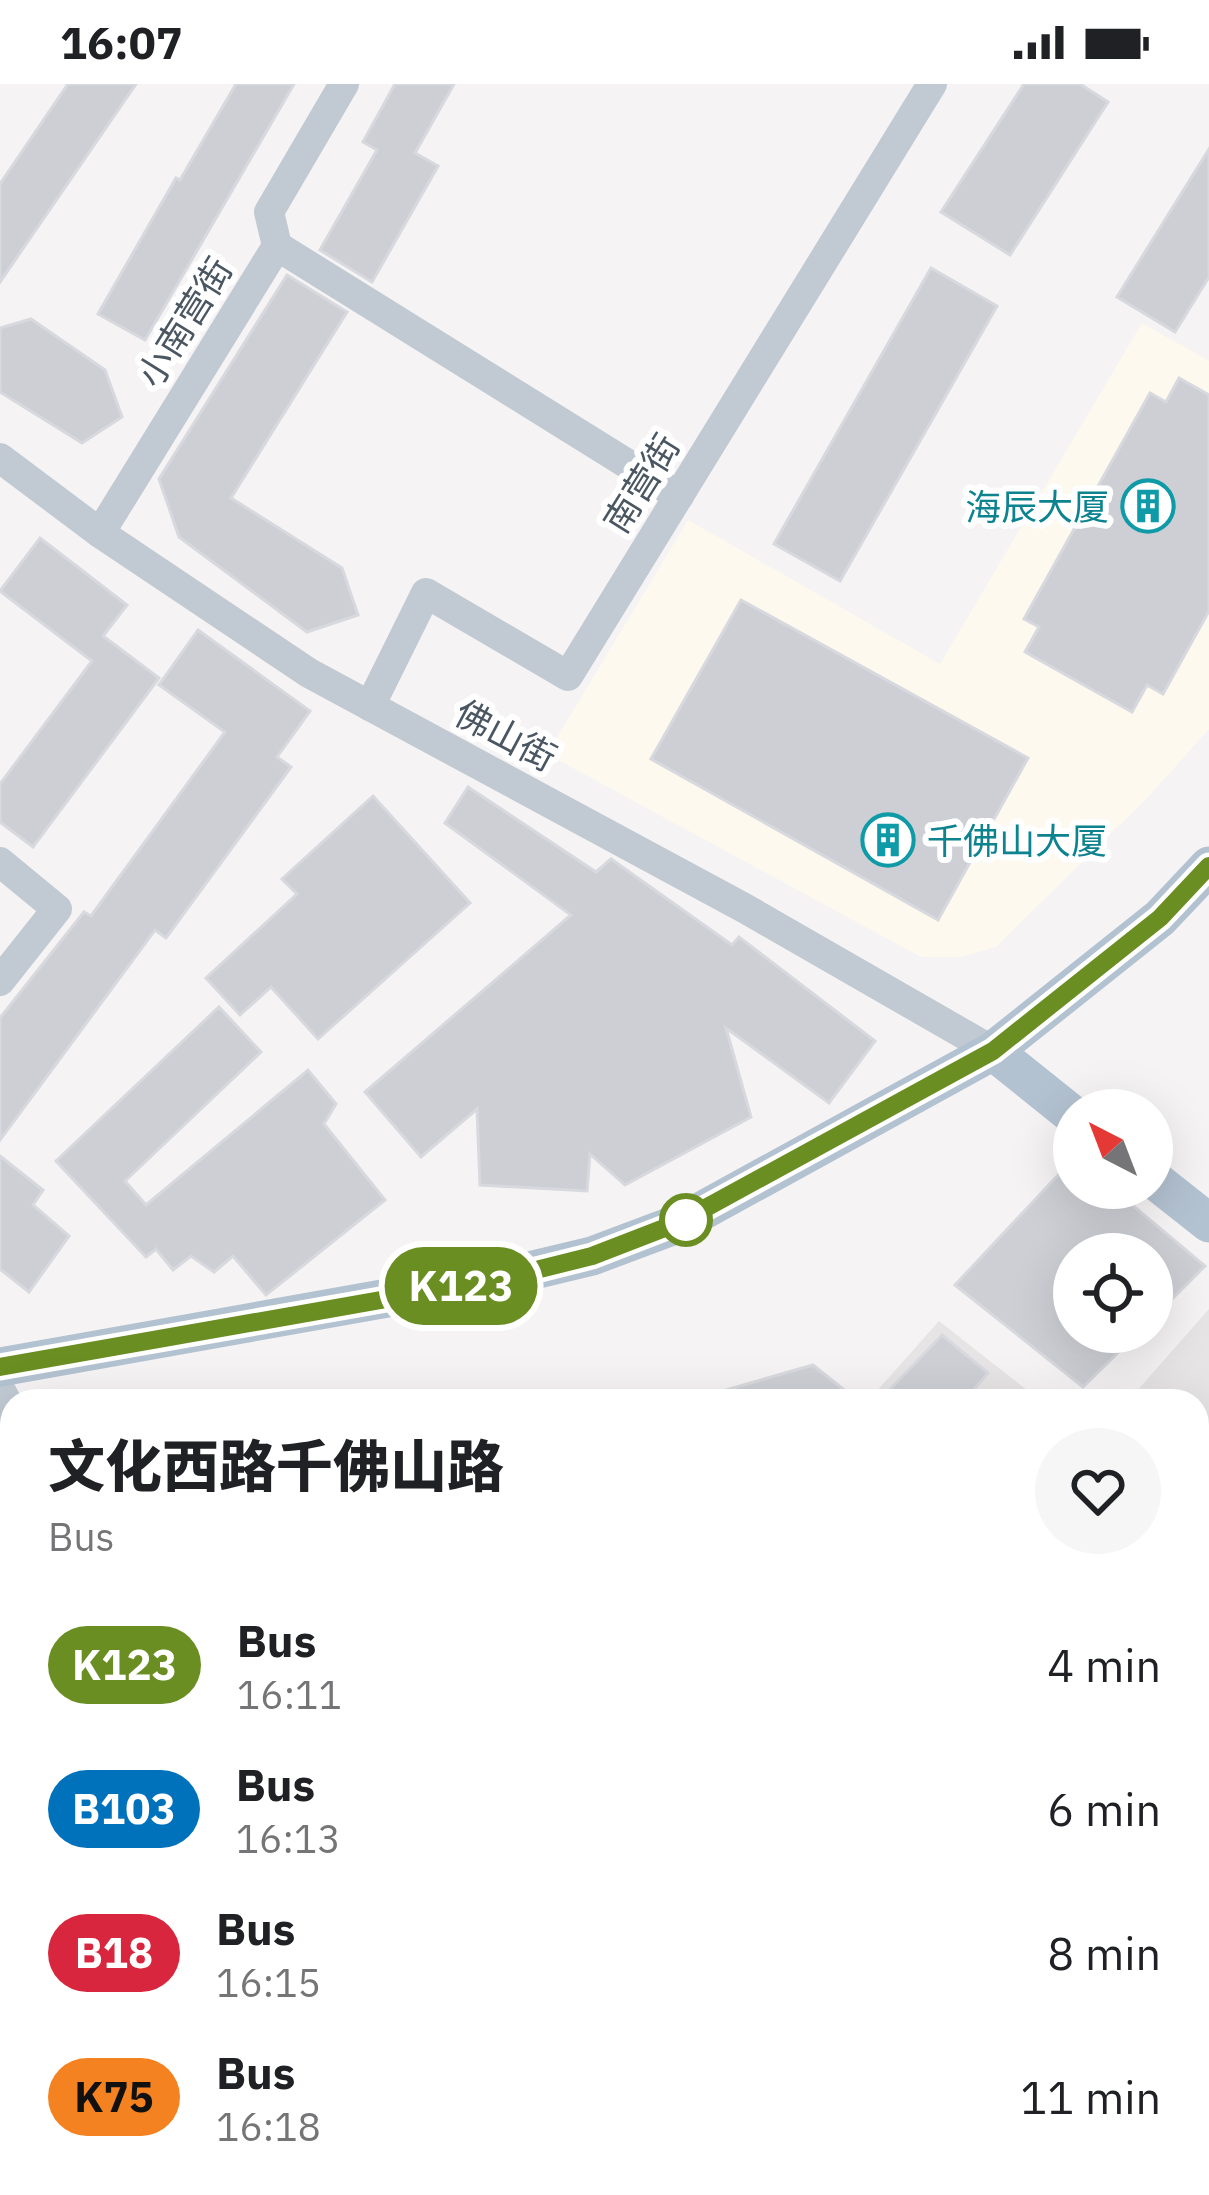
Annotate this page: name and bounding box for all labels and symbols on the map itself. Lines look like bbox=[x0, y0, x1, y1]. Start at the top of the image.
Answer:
street label: 小南营街 bbox=[126, 248, 242, 396]
street label: 南营街 bbox=[592, 425, 690, 541]
building icon: 海辰大厦 bbox=[1120, 478, 1176, 534]
place label: 海辰大厦 bbox=[965, 483, 1109, 530]
street label: 佛山街 bbox=[447, 689, 565, 781]
building icon: 千佛山大厦 bbox=[860, 812, 916, 868]
place label: 千佛山大厦 bbox=[927, 817, 1107, 864]
north arrow bbox=[1053, 1089, 1173, 1209]
unlabelled marker bbox=[661, 1195, 711, 1245]
line badge: K123 bbox=[377, 1247, 545, 1325]

